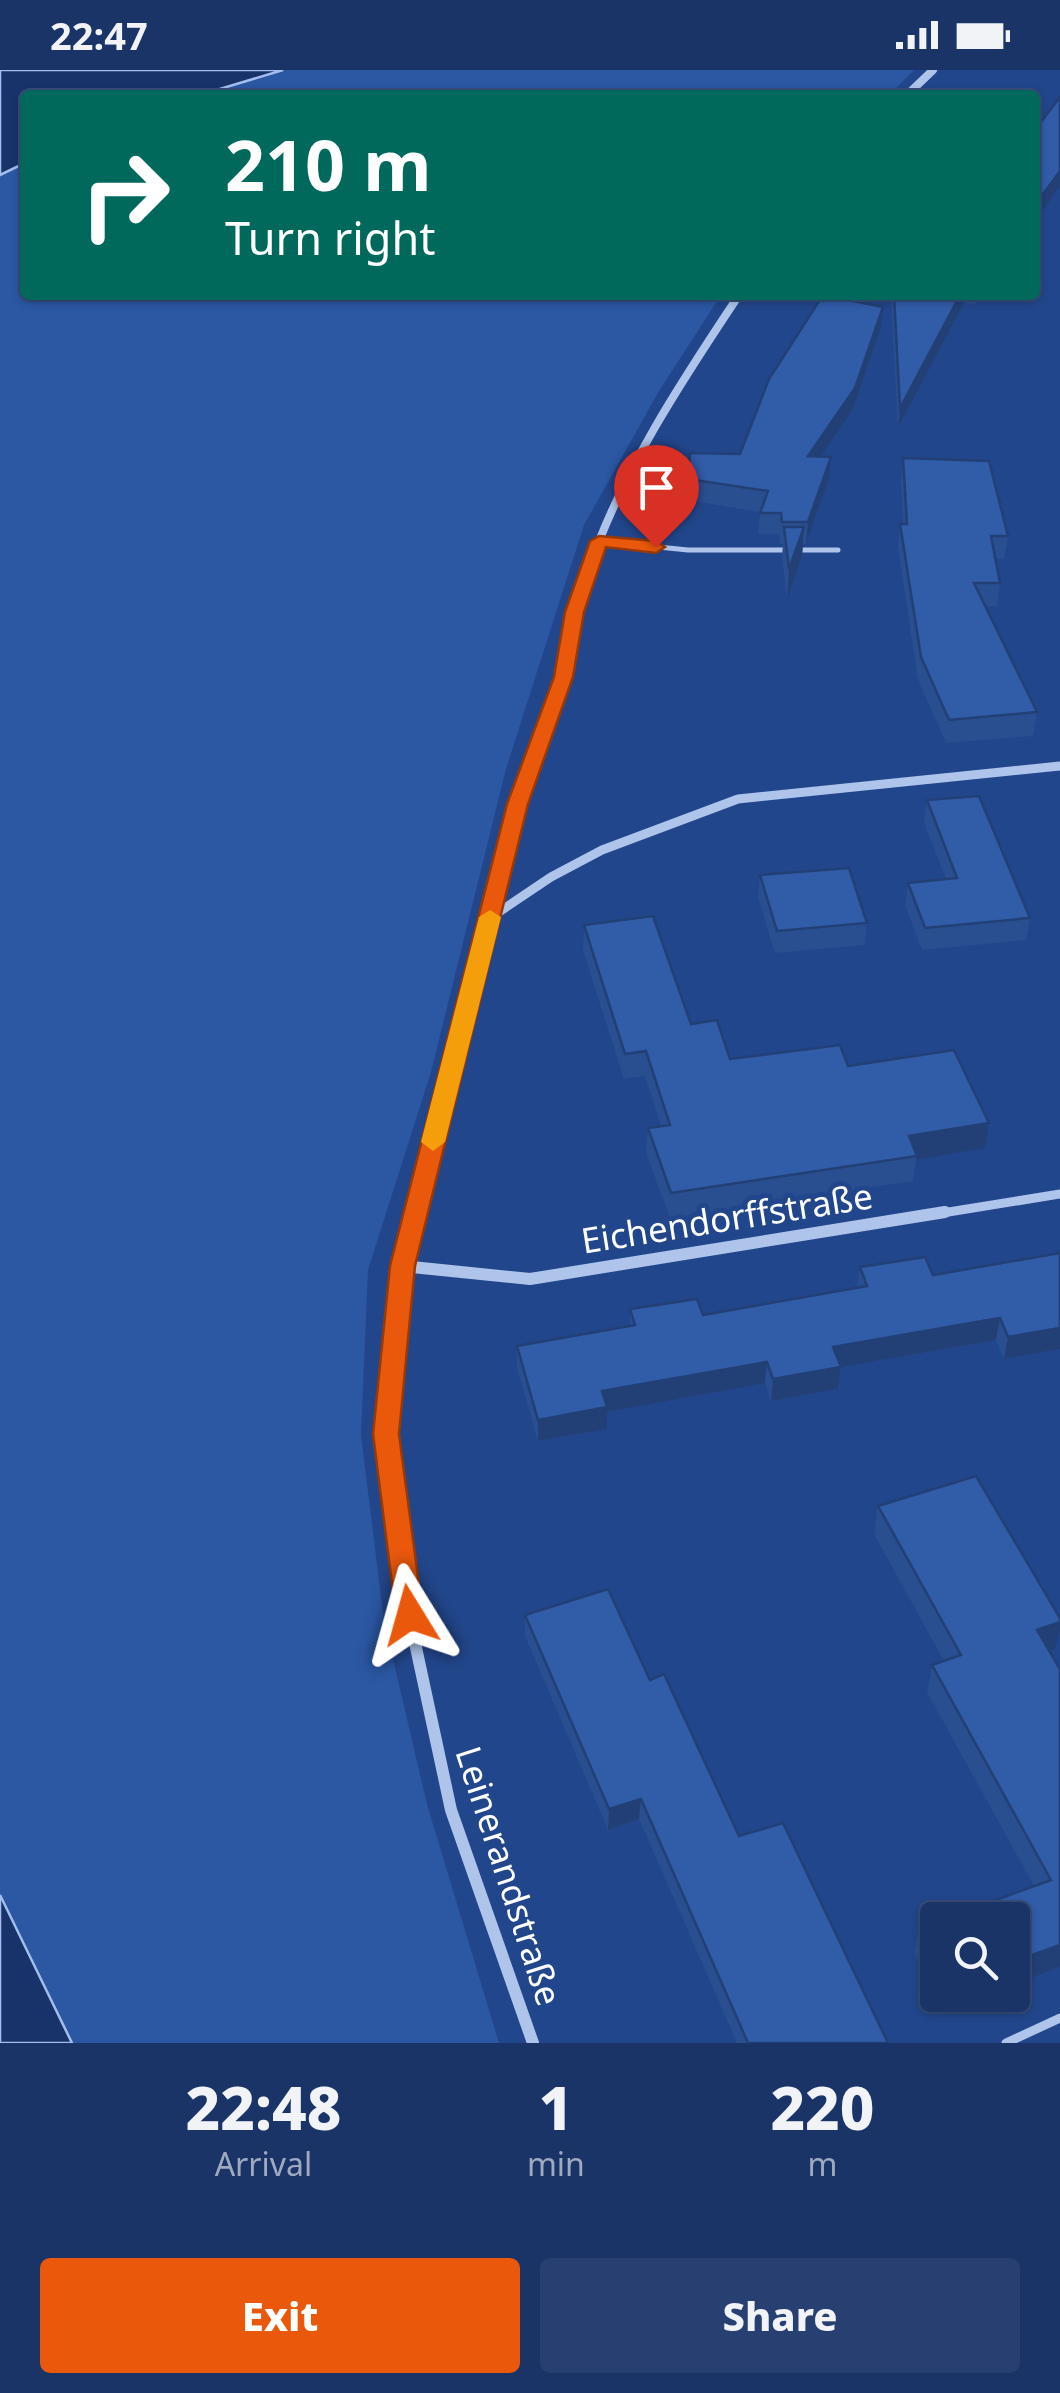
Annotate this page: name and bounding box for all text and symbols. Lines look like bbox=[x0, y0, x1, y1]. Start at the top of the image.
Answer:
text: 22:47 bbox=[50, 9, 148, 61]
text: 210 m bbox=[225, 116, 432, 212]
icon: right bbox=[60, 130, 190, 260]
text: Turn right bbox=[225, 207, 436, 268]
pin bbox=[614, 445, 699, 548]
icon: arrive bbox=[629, 460, 684, 515]
street label: Eichendorffstraße bbox=[578, 1171, 876, 1264]
position arrow bbox=[358, 1563, 462, 1667]
street label: Leinerandstraße bbox=[445, 1740, 573, 2011]
map controls bbox=[920, 1902, 1030, 2012]
button: search bbox=[920, 1902, 1030, 2012]
text: 22:48 bbox=[186, 2066, 341, 2148]
text: 1 bbox=[539, 2066, 573, 2148]
text: 220 bbox=[770, 2066, 874, 2148]
text: Arrival bbox=[215, 2142, 312, 2185]
text: min bbox=[527, 2142, 585, 2185]
text: m bbox=[807, 2142, 837, 2185]
button: Exit bbox=[40, 2258, 520, 2373]
button: Share bbox=[540, 2258, 1020, 2373]

